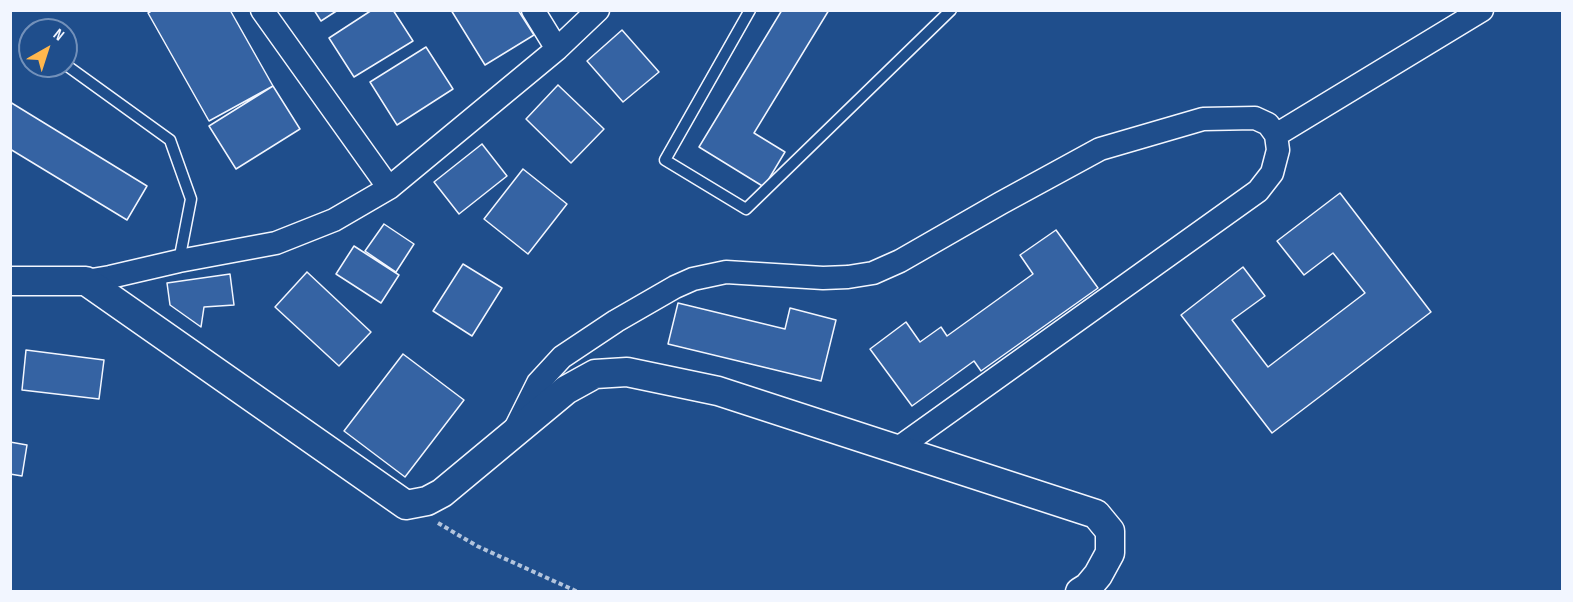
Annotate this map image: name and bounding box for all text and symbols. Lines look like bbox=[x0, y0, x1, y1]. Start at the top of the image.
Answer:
north arrow bbox=[18, 18, 78, 78]
text: N bbox=[49, 25, 68, 45]

